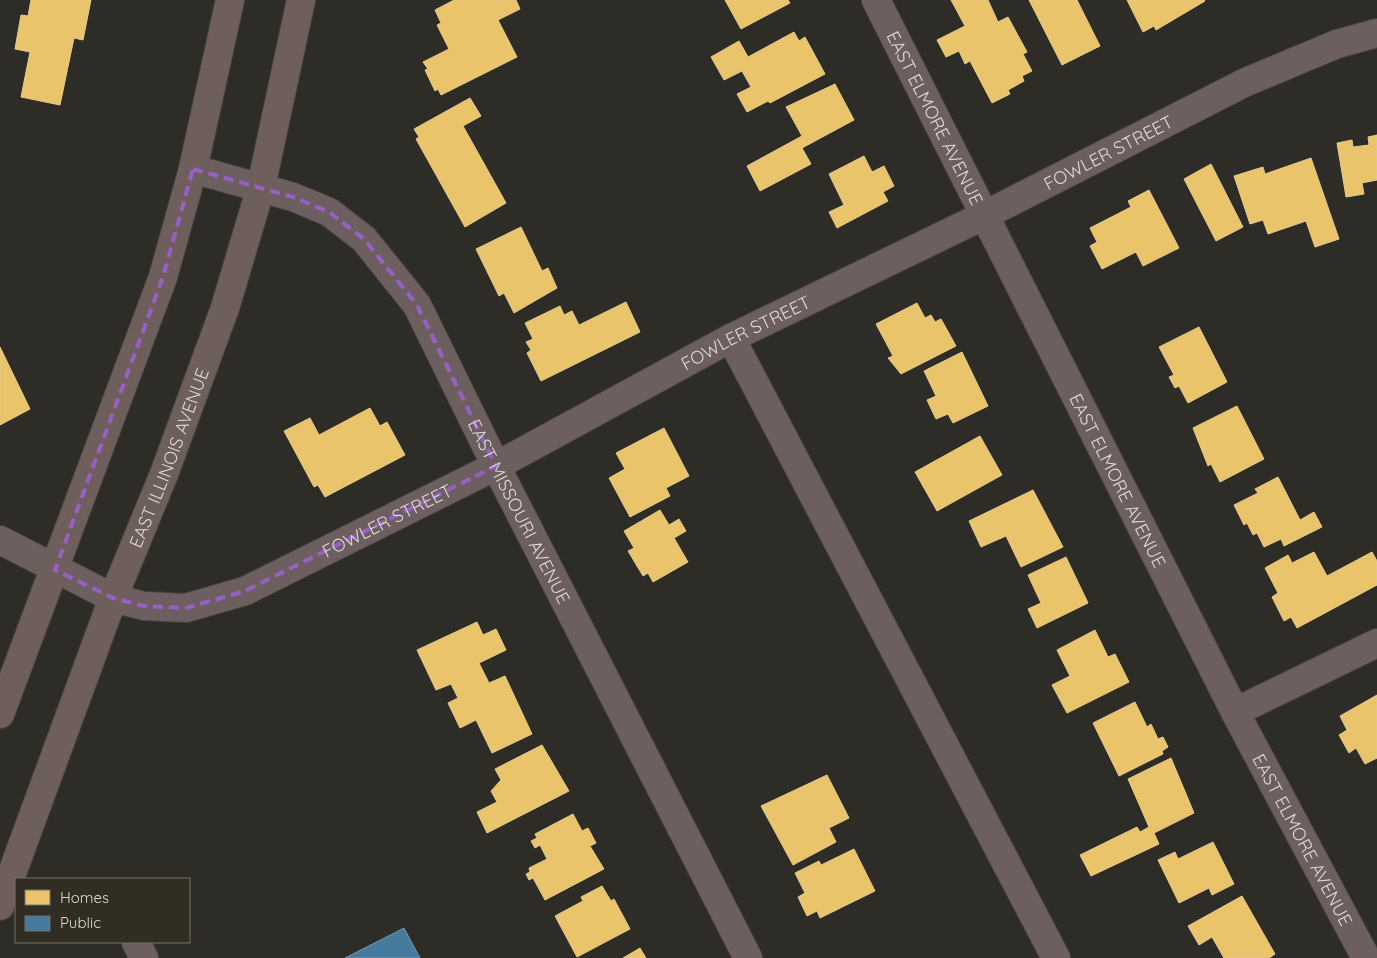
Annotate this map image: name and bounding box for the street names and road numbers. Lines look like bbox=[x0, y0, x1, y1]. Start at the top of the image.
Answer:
street label: EAST ELMORE AVENUE bbox=[882, 27, 989, 209]
street label: FOWLER STREET bbox=[1040, 110, 1177, 195]
street label: FOWLER STREET bbox=[677, 290, 814, 375]
street label: EAST ILLINOIS AVENUE bbox=[123, 365, 214, 551]
street label: EAST ELMORE AVENUE bbox=[1065, 390, 1172, 571]
street label: EAST MISSOURI AVENUE bbox=[463, 415, 576, 607]
street label: FOWLER STREET bbox=[318, 478, 456, 562]
street label: EAST ELMORE AVENUE bbox=[1248, 750, 1358, 930]

